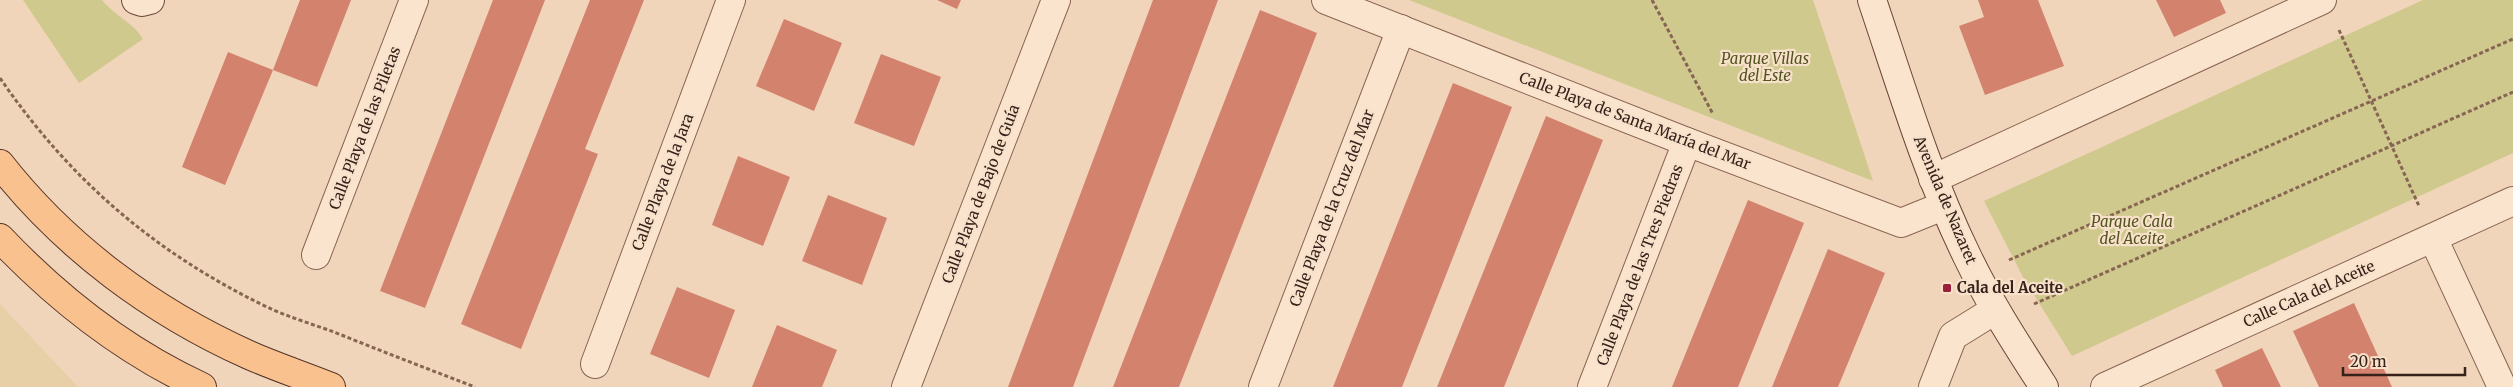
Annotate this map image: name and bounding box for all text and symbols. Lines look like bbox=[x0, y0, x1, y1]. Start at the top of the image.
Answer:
street label: Calle Playa de las Piletas bbox=[325, 44, 404, 212]
park label: Parque Villas del Este bbox=[1721, 49, 1809, 85]
street label: Calle Playa de Santa María del Mar bbox=[1517, 67, 1754, 174]
street label: Calle Playa de Bajo de Guía bbox=[938, 102, 1023, 286]
street label: Calle Playa de la Cruz del Mar bbox=[1285, 106, 1378, 309]
street label: Calle Playa de la Jara bbox=[628, 111, 697, 253]
street label: Avenida de Nazaret bbox=[1909, 132, 1981, 267]
street label: Calle Playa de las Tres Piedras bbox=[1592, 161, 1687, 368]
park label: Parque Cala del Aceite bbox=[2091, 212, 2173, 248]
street label: Calle Cala del Aceite bbox=[2240, 256, 2378, 331]
place label: Cala del Aceite bbox=[1957, 278, 2063, 297]
marker: Cala del Aceite bbox=[1941, 282, 1953, 294]
scale bar bbox=[2343, 344, 2466, 376]
text: 20 m bbox=[2350, 352, 2387, 371]

